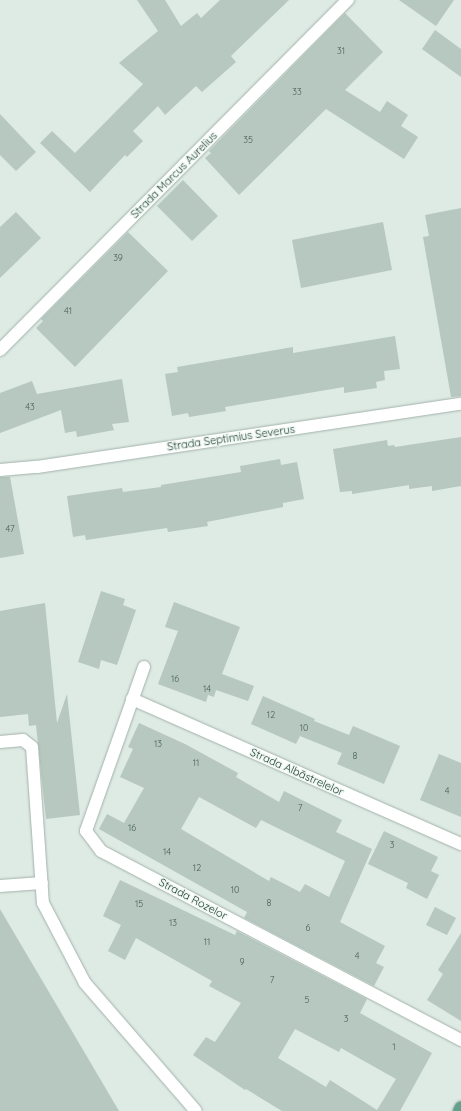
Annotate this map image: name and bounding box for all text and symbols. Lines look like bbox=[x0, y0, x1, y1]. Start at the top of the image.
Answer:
house number: 31 bbox=[337, 46, 345, 56]
house number: 33 bbox=[292, 87, 302, 97]
street label: Strada Marcus Aurelius bbox=[128, 129, 220, 221]
house number: 35 bbox=[243, 135, 253, 145]
house number: 39 bbox=[113, 253, 123, 263]
house number: 41 bbox=[64, 306, 72, 316]
house number: 43 bbox=[25, 402, 35, 412]
street label: Strada Septimius Severus bbox=[166, 422, 296, 454]
house number: 47 bbox=[5, 524, 15, 534]
house number: 16 bbox=[171, 674, 179, 684]
house number: 14 bbox=[203, 684, 211, 694]
house number: 12 bbox=[267, 710, 275, 720]
house number: 10 bbox=[300, 723, 308, 733]
house number: 13 bbox=[154, 739, 162, 749]
street label: Strada Albăstrelelor bbox=[248, 745, 346, 799]
house number: 8 bbox=[353, 751, 357, 761]
house number: 11 bbox=[193, 758, 199, 768]
house number: 4 bbox=[445, 786, 449, 796]
house number: 7 bbox=[298, 803, 302, 813]
house number: 16 bbox=[128, 823, 136, 833]
house number: 3 bbox=[390, 840, 394, 850]
house number: 14 bbox=[163, 847, 171, 857]
house number: 12 bbox=[193, 863, 201, 873]
street label: Strada Rozelor bbox=[157, 875, 229, 923]
house number: 10 bbox=[231, 885, 239, 895]
house number: 8 bbox=[267, 898, 271, 908]
house number: 15 bbox=[135, 899, 143, 909]
house number: 13 bbox=[169, 918, 177, 928]
house number: 6 bbox=[306, 923, 310, 933]
house number: 11 bbox=[204, 937, 210, 947]
house number: 4 bbox=[355, 951, 359, 961]
house number: 9 bbox=[239, 957, 245, 967]
house number: 7 bbox=[270, 975, 274, 985]
house number: 5 bbox=[305, 995, 309, 1005]
house number: 3 bbox=[344, 1014, 348, 1024]
house number: 1 bbox=[392, 1042, 396, 1052]

